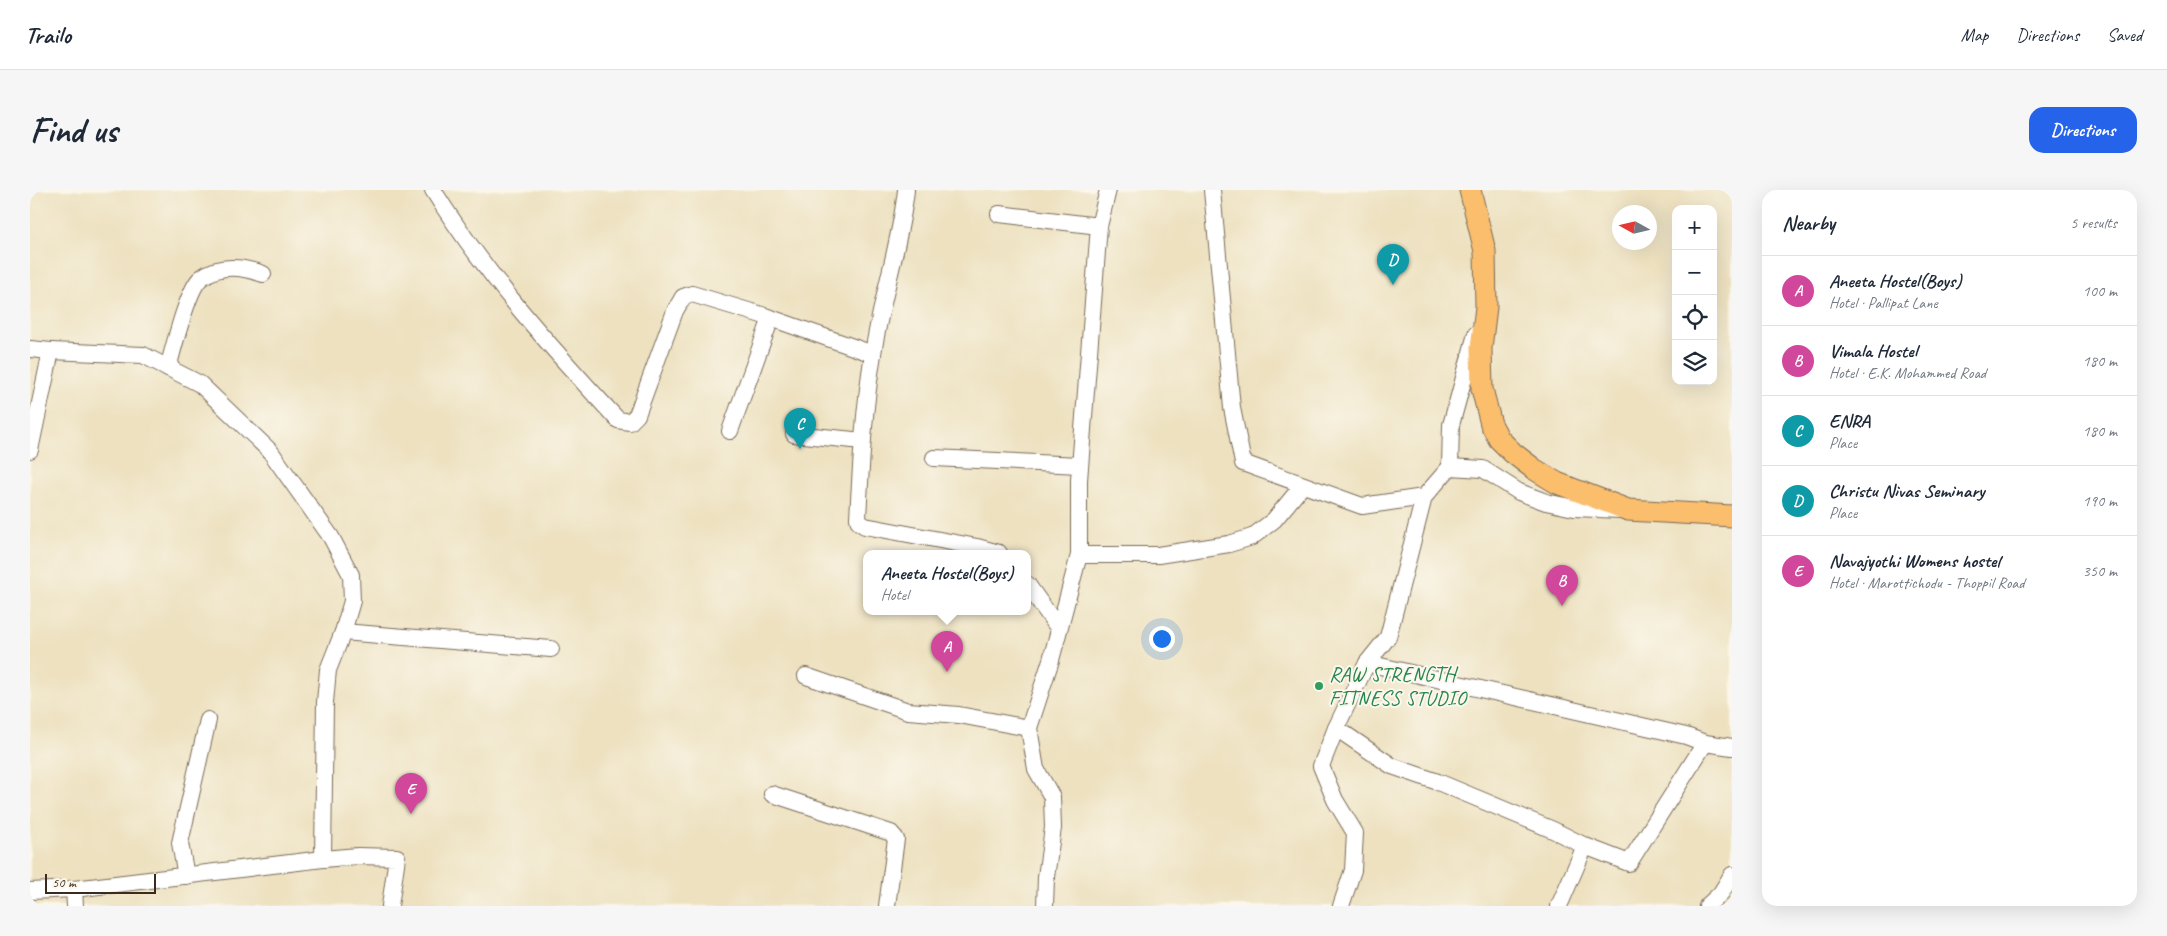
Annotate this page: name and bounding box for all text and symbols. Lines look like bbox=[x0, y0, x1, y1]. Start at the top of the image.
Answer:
text: Trailo bbox=[25, 20, 71, 50]
text: Map bbox=[1961, 24, 1988, 46]
text: Directions bbox=[2016, 24, 2079, 46]
text: Saved bbox=[2107, 24, 2142, 46]
button: Directions bbox=[2029, 107, 2137, 153]
text: Find us bbox=[30, 108, 117, 153]
north arrow bbox=[1612, 205, 1657, 250]
map controls bbox=[1672, 205, 1717, 385]
button: + bbox=[1672, 205, 1717, 250]
text: Nearby bbox=[1782, 210, 1835, 236]
text: 5 results bbox=[2070, 213, 2117, 233]
pin: D bbox=[1377, 244, 1409, 285]
button: − bbox=[1672, 250, 1717, 295]
text: Aneeta Hostel(Boys) bbox=[1829, 269, 1962, 293]
text: A bbox=[1794, 281, 1802, 301]
text: 100 m bbox=[2083, 281, 2117, 301]
text: Hotel · Pallipat Lane bbox=[1829, 293, 1938, 313]
button: locate bbox=[1672, 295, 1717, 340]
text: Vimala Hostel bbox=[1829, 339, 1917, 363]
button: layers bbox=[1672, 340, 1717, 385]
text: B bbox=[1794, 351, 1802, 371]
text: 180 m bbox=[2083, 351, 2117, 371]
text: Hotel · E.K. Mohammed Road bbox=[1829, 363, 1986, 383]
pin: C bbox=[784, 408, 816, 449]
text: ENRA bbox=[1829, 409, 1870, 433]
text: C bbox=[1794, 421, 1802, 441]
text: 180 m bbox=[2083, 421, 2117, 441]
text: Place bbox=[1829, 433, 1857, 453]
text: Christu Nivas Seminary bbox=[1829, 479, 1984, 503]
text: D bbox=[1793, 491, 1803, 511]
text: 190 m bbox=[2083, 491, 2117, 511]
text: Place bbox=[1829, 503, 1857, 523]
text: Navajyothi Womens hostel bbox=[1829, 549, 2000, 573]
popup bbox=[863, 550, 1031, 615]
text: Aneeta Hostel(Boys) bbox=[881, 561, 1013, 585]
text: E bbox=[1794, 561, 1802, 581]
text: 350 m bbox=[2083, 561, 2117, 581]
pin: B bbox=[1546, 565, 1578, 606]
text: Hotel · Marottichodu - Thoppil Road bbox=[1829, 573, 2025, 593]
text: Hotel bbox=[881, 585, 909, 605]
your location bbox=[1149, 626, 1175, 652]
pin: A bbox=[931, 631, 963, 672]
place label: RAW STRENGTH FITNESS STUDIO bbox=[1329, 661, 1469, 711]
marker: RAW STRENGTH FITNESS STUDIO bbox=[1313, 680, 1325, 692]
pin: E bbox=[395, 773, 427, 814]
scale bar bbox=[45, 871, 156, 894]
text: 50 m bbox=[52, 874, 76, 891]

